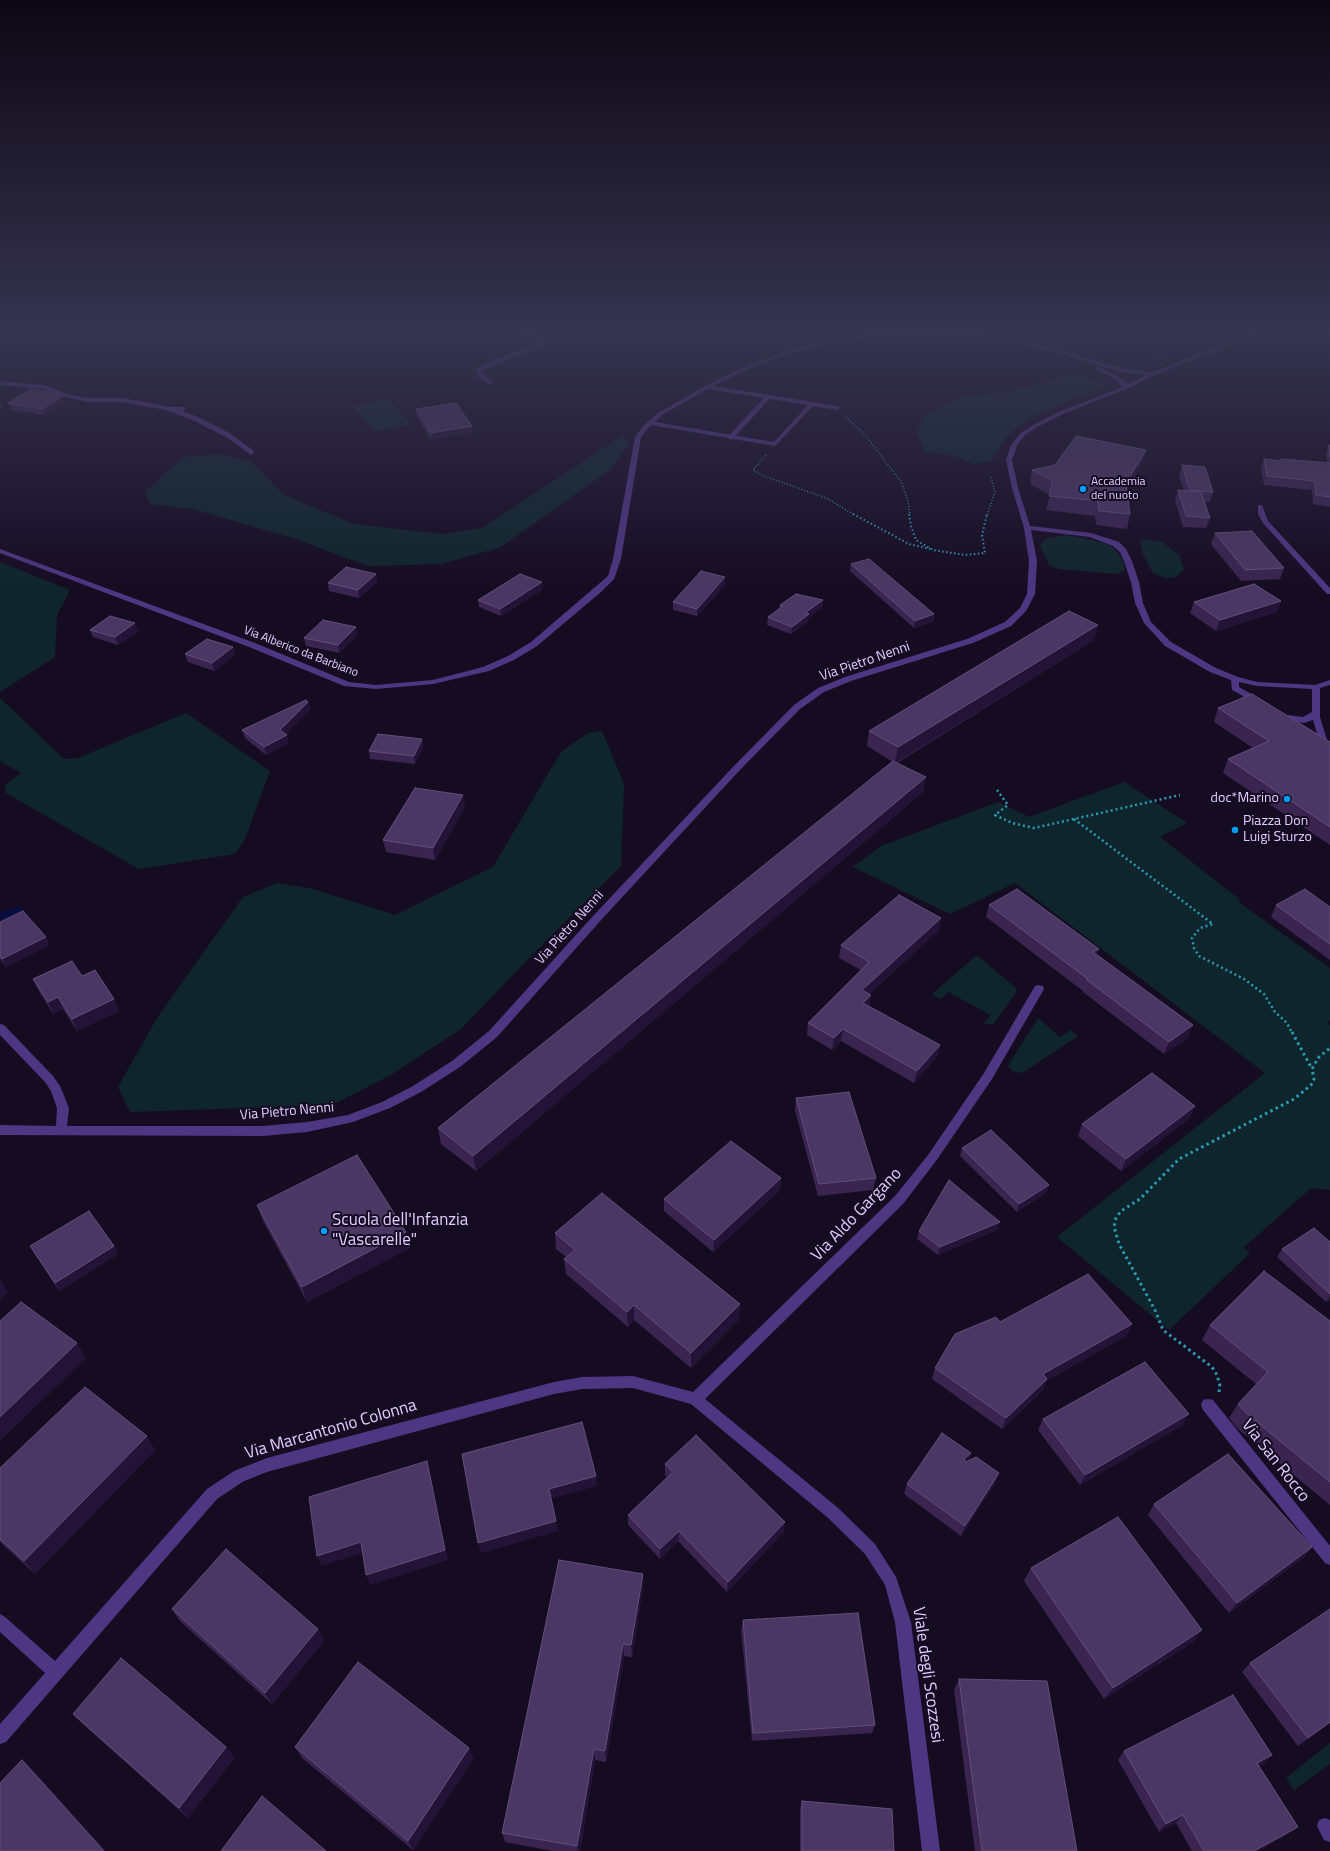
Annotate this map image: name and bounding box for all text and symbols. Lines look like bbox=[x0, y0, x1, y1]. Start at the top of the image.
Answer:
place label: Accademia del nuoto bbox=[1091, 475, 1146, 503]
marker: Accademia del nuoto bbox=[1078, 484, 1088, 494]
street label: Via Alberico da Barbiano bbox=[242, 623, 360, 681]
street label: Via Pietro Nenni bbox=[818, 639, 912, 685]
place label: doc*Marino bbox=[1211, 791, 1279, 807]
marker: doc*Marino bbox=[1282, 794, 1292, 804]
place label: Piazza Don Luigi Sturzo bbox=[1243, 814, 1312, 846]
marker: Piazza Don Luigi Sturzo bbox=[1230, 825, 1240, 835]
street label: Via Pietro Nenni bbox=[532, 887, 608, 969]
street label: Via Pietro Nenni bbox=[239, 1100, 335, 1124]
street label: Via Aldo Gargano bbox=[807, 1164, 907, 1266]
place label: Scuola dell'Infanzia "Vascarelle" bbox=[332, 1211, 468, 1251]
marker: Scuola dell'Infanzia "Vascarelle" bbox=[319, 1226, 329, 1236]
street label: Via Marcantonio Colonna bbox=[243, 1396, 419, 1464]
street label: Via San Rocco bbox=[1236, 1416, 1314, 1506]
street label: Viale degli Scozzesi bbox=[907, 1606, 947, 1744]

